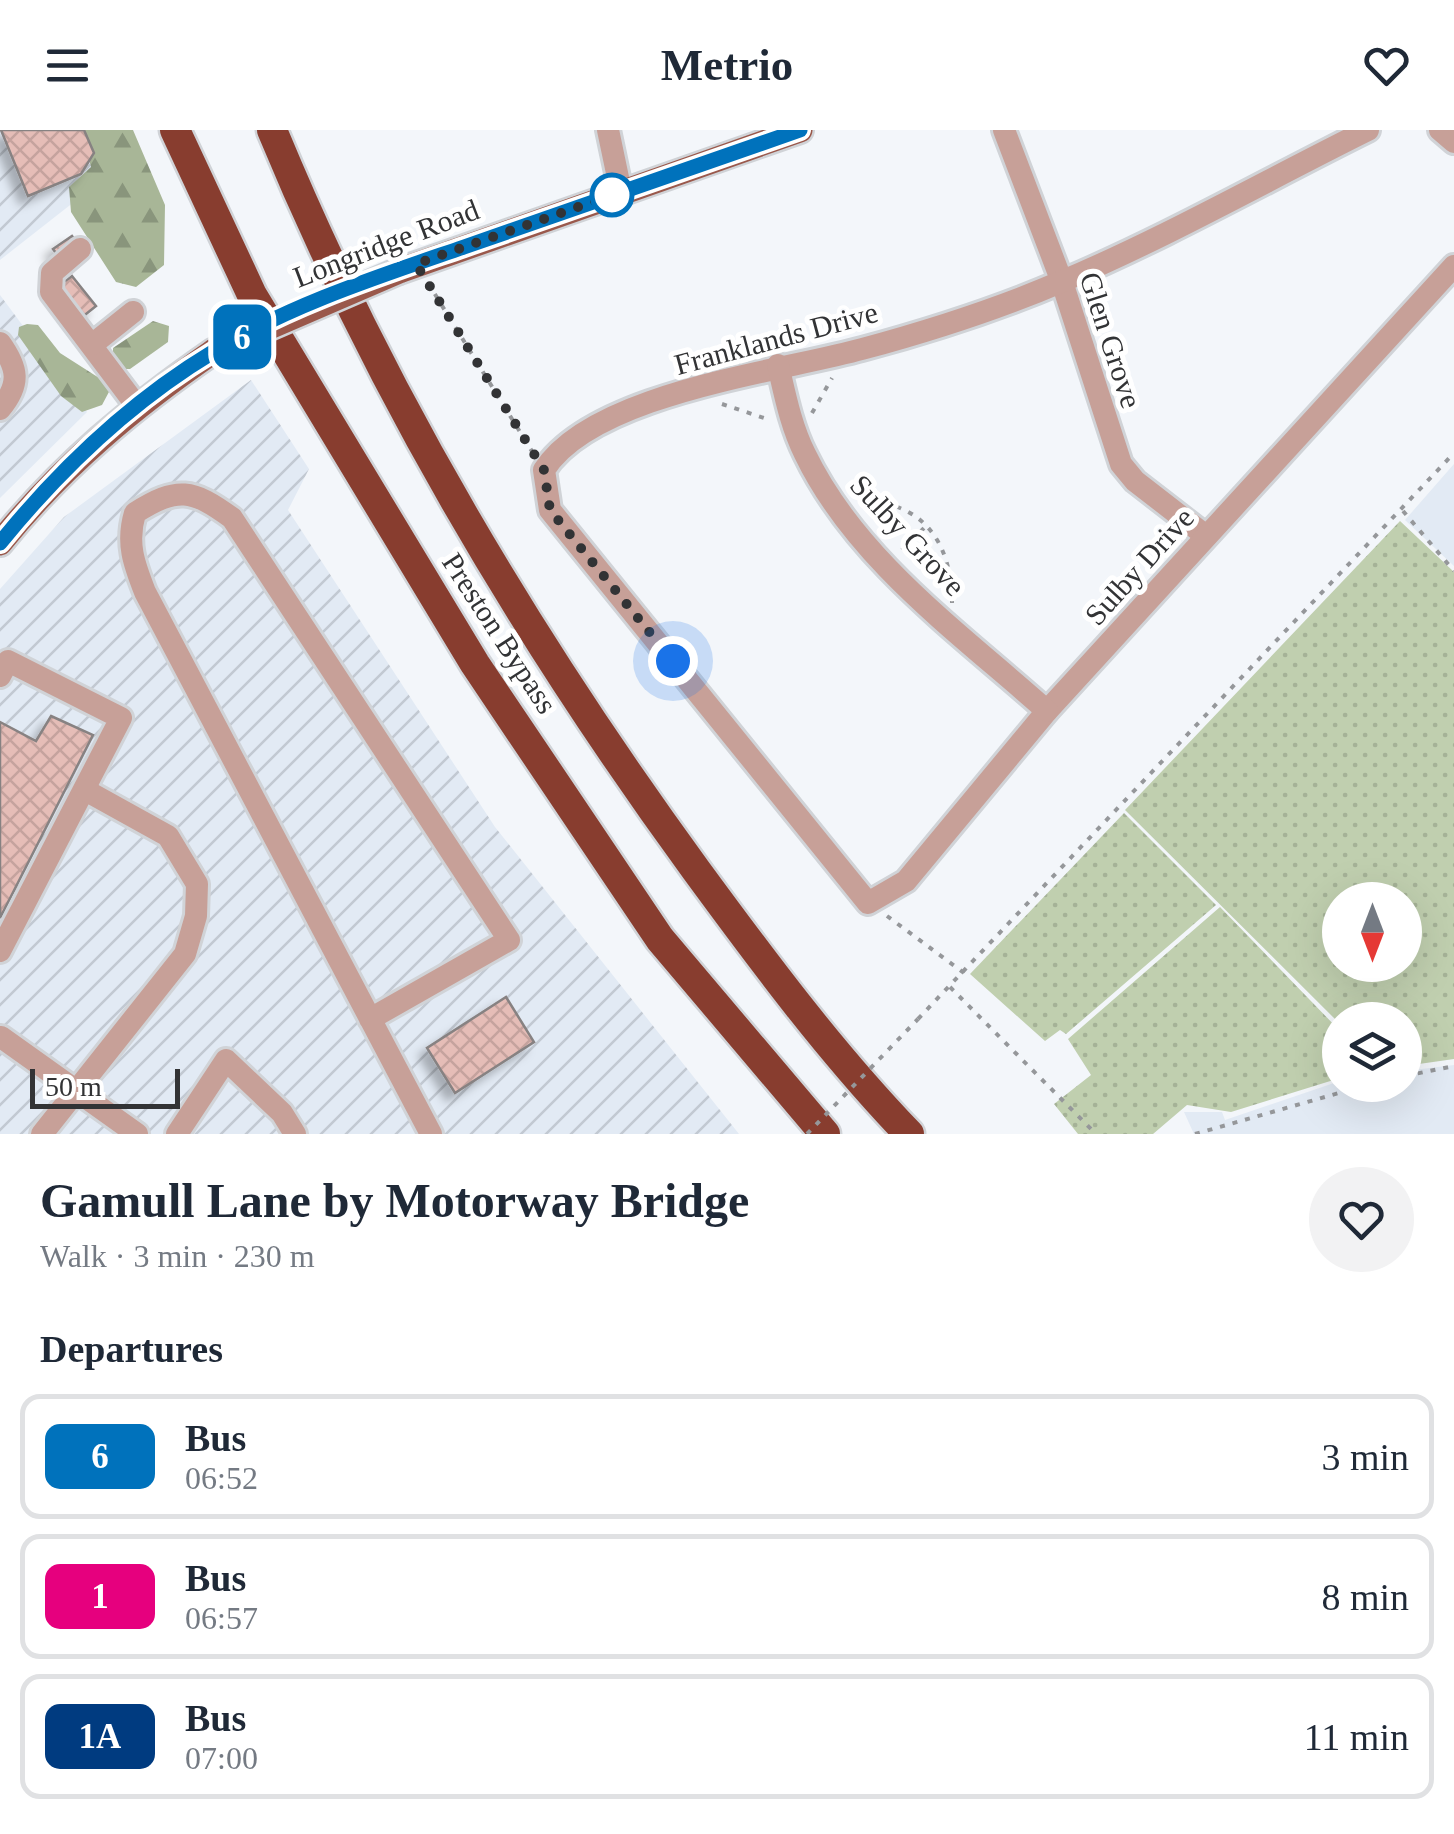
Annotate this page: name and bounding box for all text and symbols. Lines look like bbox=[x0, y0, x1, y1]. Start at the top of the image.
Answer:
icon: menu bbox=[40, 38, 95, 93]
icon: heart bbox=[1359, 38, 1414, 93]
text: Metrio bbox=[661, 40, 793, 90]
unlabelled marker bbox=[591, 174, 633, 216]
street label: Longridge Road bbox=[289, 193, 483, 293]
street label: Glen Grove bbox=[1074, 268, 1148, 412]
street label: Franklands Drive bbox=[671, 295, 881, 381]
line badge: 6 bbox=[210, 304, 274, 370]
text: 6 bbox=[233, 318, 251, 357]
street label: Sulby Grove bbox=[844, 468, 972, 602]
street label: Sulby Drive bbox=[1078, 501, 1200, 631]
street label: Preston Bypass bbox=[436, 547, 564, 719]
your location bbox=[648, 636, 698, 686]
north arrow bbox=[1322, 882, 1422, 982]
map controls bbox=[1322, 882, 1422, 1102]
button: layers bbox=[1322, 1002, 1422, 1102]
scale bar bbox=[30, 1064, 180, 1108]
text: 50 m bbox=[45, 1071, 102, 1102]
button: heart bbox=[1309, 1167, 1414, 1272]
text: Gamull Lane by Motorway Bridge bbox=[40, 1174, 749, 1227]
text: Walk · 3 min · 230 m bbox=[40, 1238, 315, 1274]
text: Departures bbox=[40, 1328, 223, 1370]
text: Bus bbox=[185, 1417, 246, 1459]
text: 3 min bbox=[1321, 1436, 1409, 1478]
text: 6 bbox=[91, 1437, 109, 1476]
text: 06:52 bbox=[185, 1460, 258, 1496]
text: Bus bbox=[185, 1557, 246, 1599]
text: 8 min bbox=[1321, 1576, 1409, 1618]
text: 1 bbox=[91, 1577, 109, 1616]
text: 06:57 bbox=[185, 1600, 258, 1636]
text: Bus bbox=[185, 1697, 246, 1739]
text: 11 min bbox=[1304, 1716, 1409, 1758]
text: 1A bbox=[79, 1717, 121, 1756]
text: 07:00 bbox=[185, 1740, 258, 1776]

